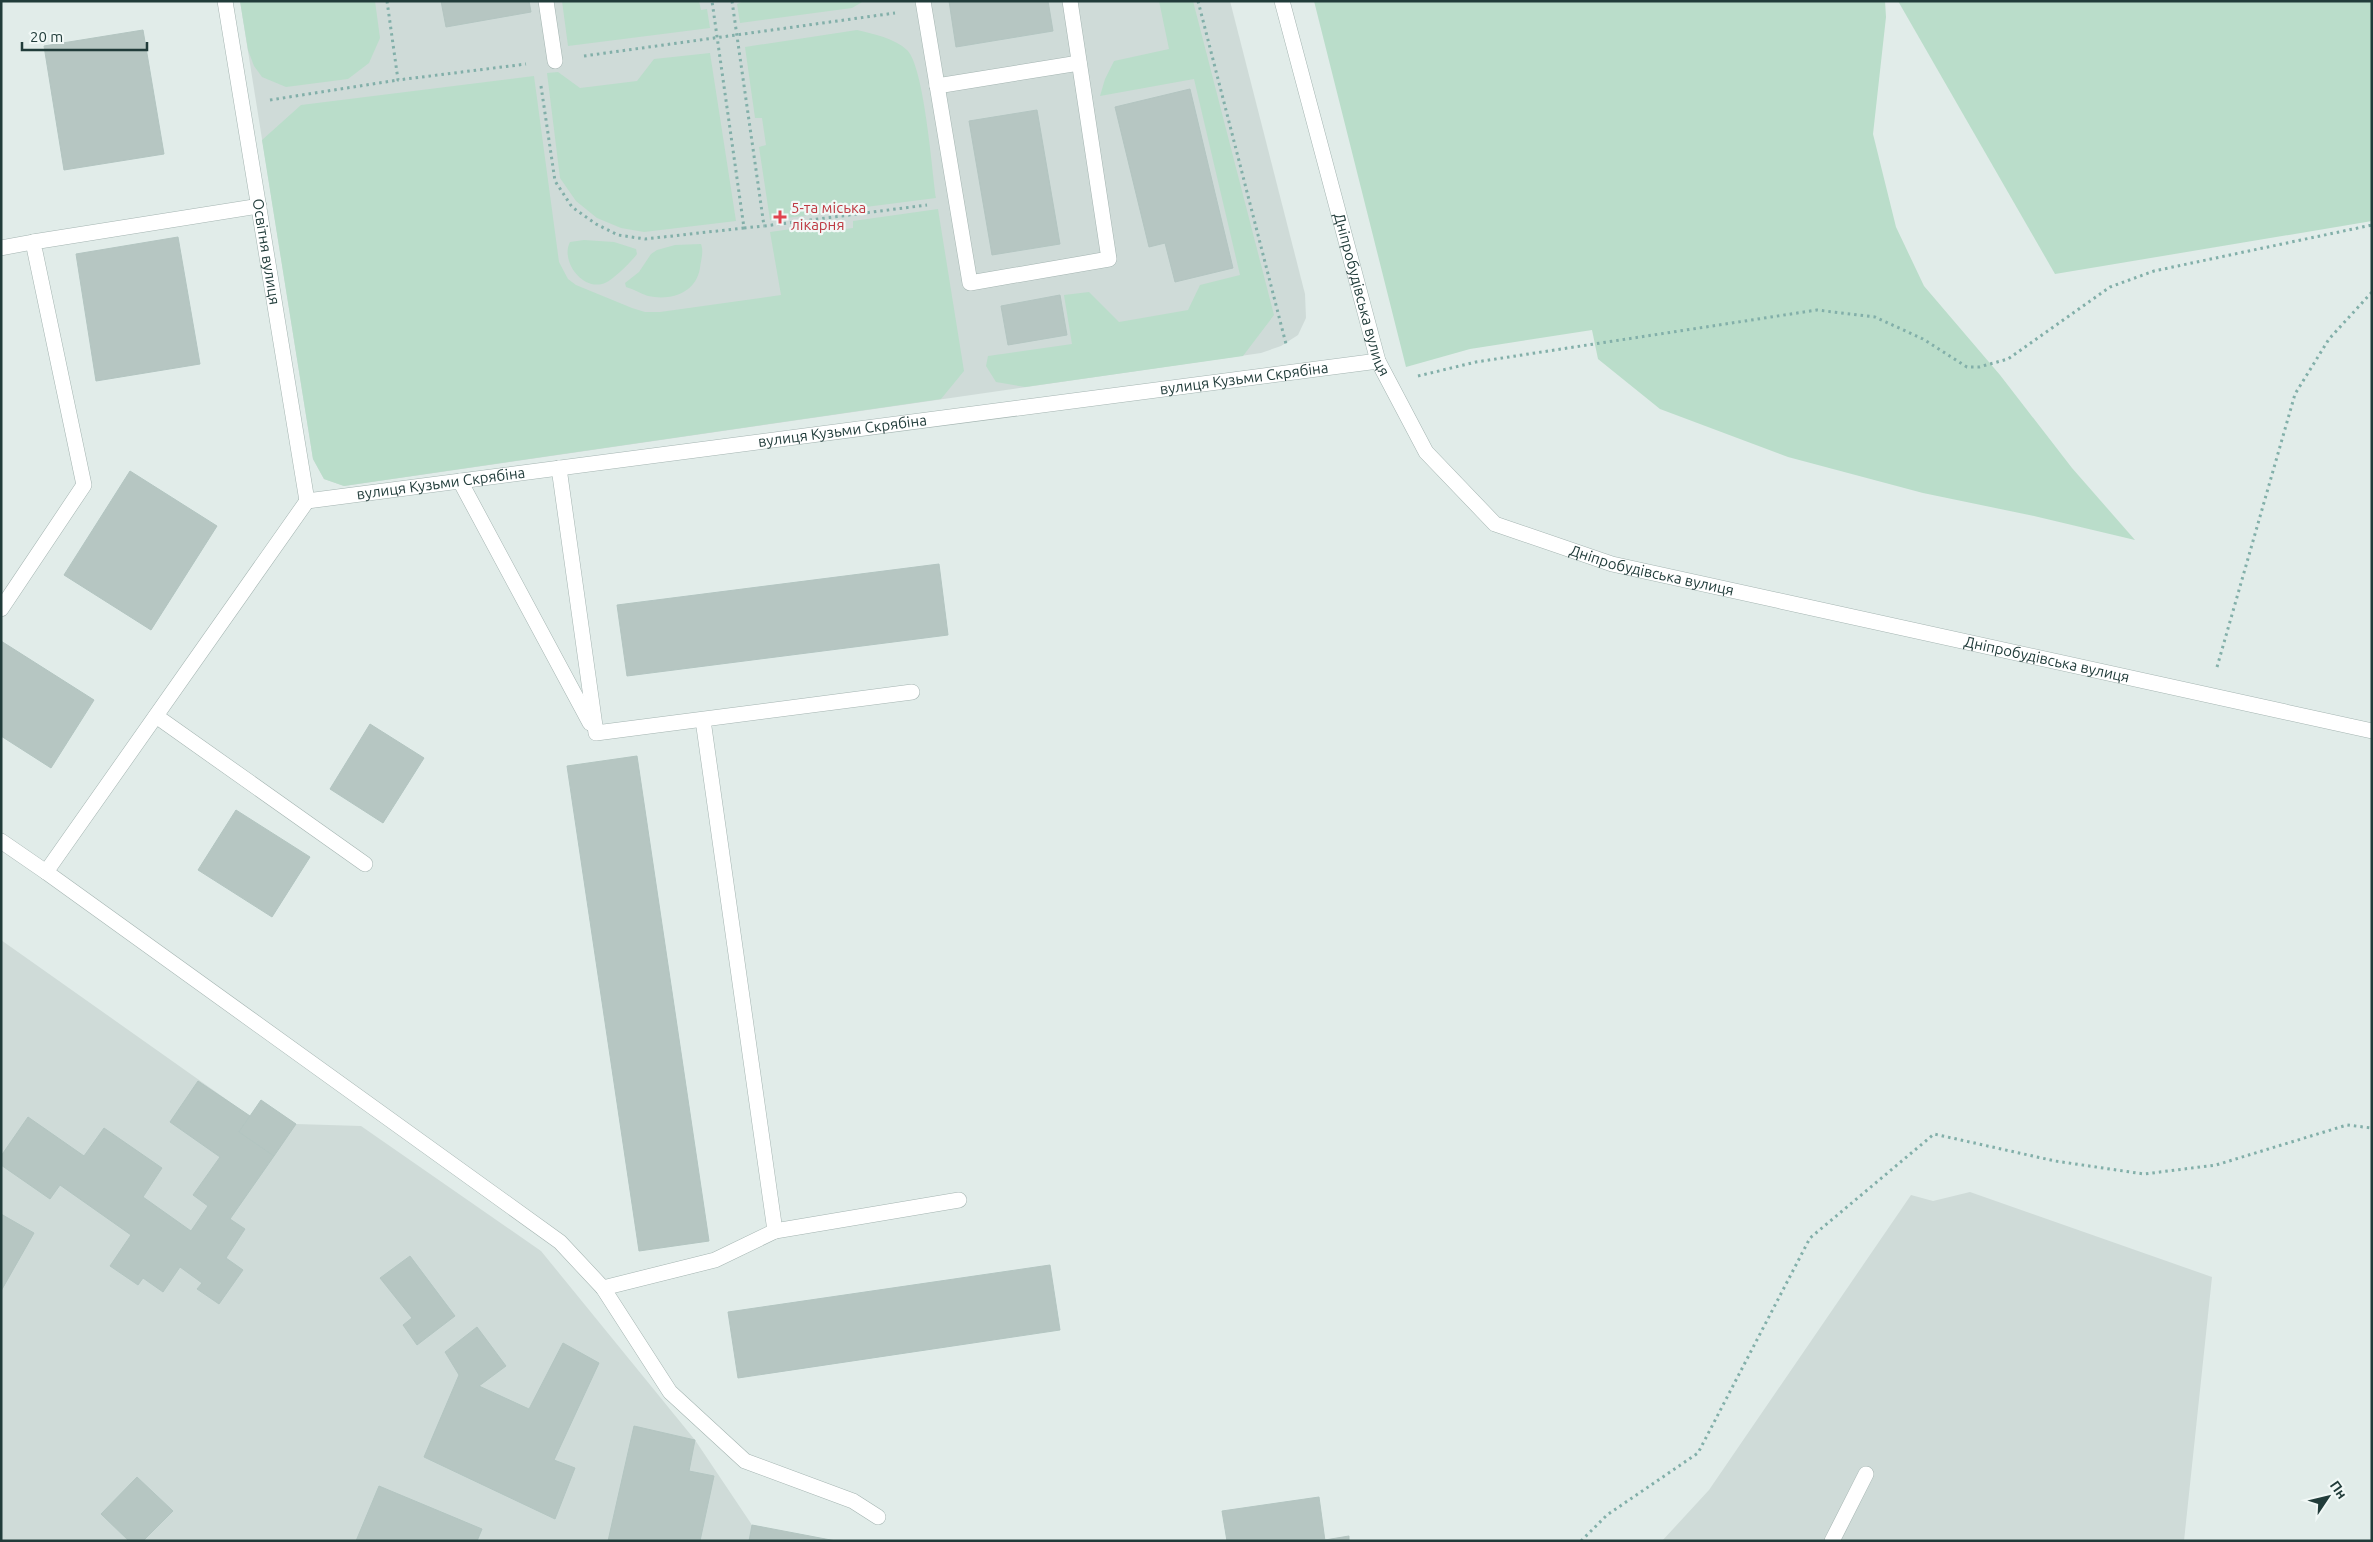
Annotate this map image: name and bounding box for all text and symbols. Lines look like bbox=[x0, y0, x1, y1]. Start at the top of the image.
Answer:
scale bar bbox=[22, 20, 148, 52]
text: 20 m bbox=[30, 28, 63, 45]
street label: Освітня вулиця bbox=[250, 197, 284, 306]
place label: 5-та міська лікарня bbox=[791, 199, 866, 233]
marker: 5-та міська лікарня bbox=[773, 210, 787, 224]
street label: Дніпробудівська вулиця bbox=[1331, 211, 1393, 379]
street label: вулиця Кузьми Скрябіна bbox=[1159, 359, 1329, 397]
street label: вулиця Кузьми Скрябіна bbox=[757, 411, 928, 450]
street label: вулиця Кузьми Скрябіна bbox=[355, 464, 526, 502]
street label: Дніпробудівська вулиця bbox=[1567, 541, 1736, 599]
street label: Дніпробудівська вулиця bbox=[1963, 633, 2131, 685]
north arrow bbox=[2303, 1472, 2353, 1522]
text: Пн bbox=[2327, 1477, 2350, 1502]

